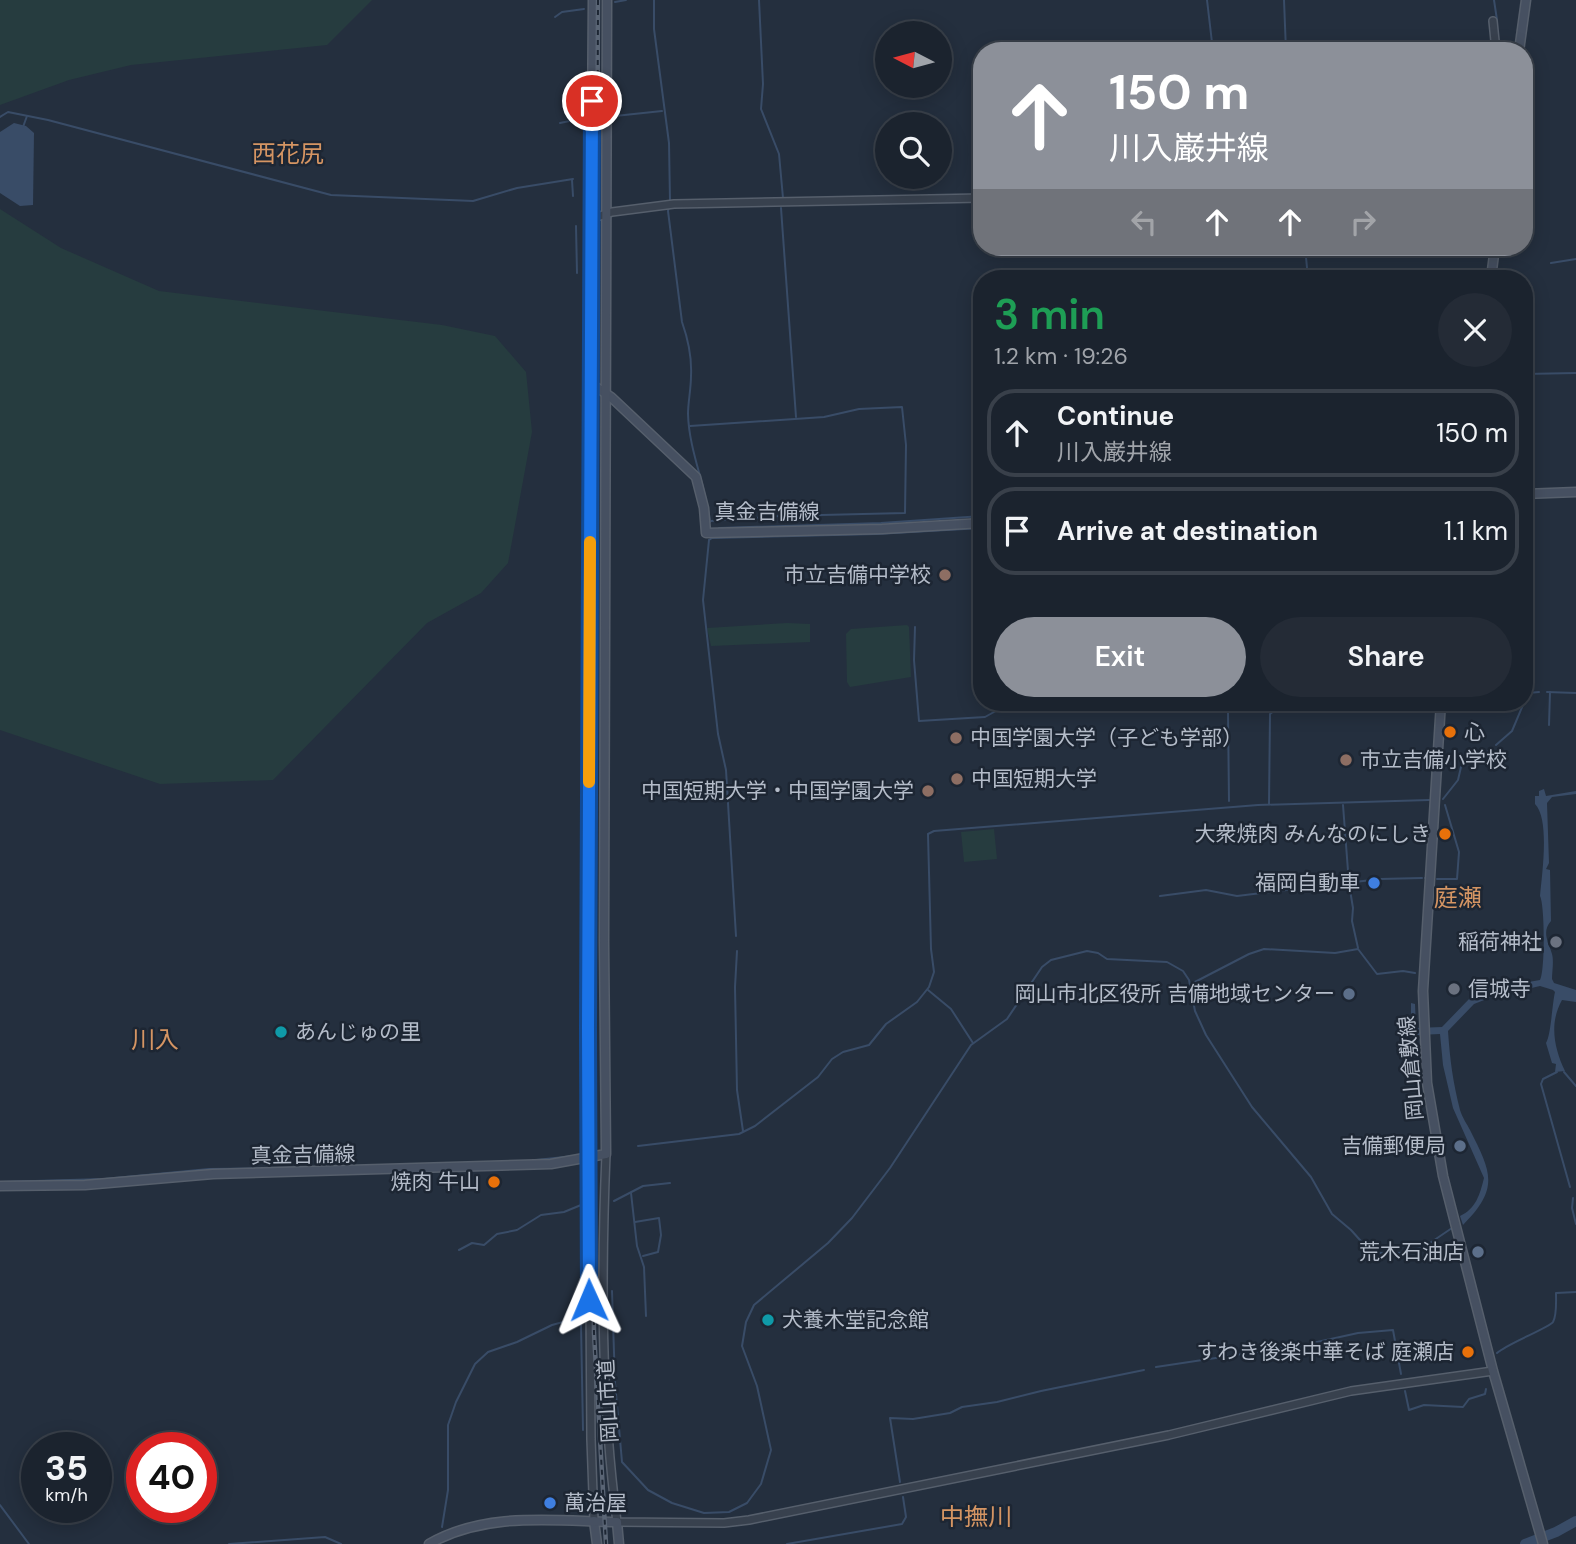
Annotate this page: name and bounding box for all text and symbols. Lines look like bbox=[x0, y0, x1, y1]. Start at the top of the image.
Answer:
north arrow bbox=[875, 21, 952, 98]
map controls bbox=[875, 21, 952, 189]
text: 150 m bbox=[1109, 60, 1249, 124]
icon: ahead bbox=[994, 70, 1085, 161]
pin bbox=[562, 71, 622, 131]
icon: arrive bbox=[573, 82, 611, 120]
button: search bbox=[875, 112, 952, 189]
text: 川入巌井線 bbox=[1109, 127, 1269, 169]
district label: 西花尻 bbox=[252, 138, 324, 169]
icon: left bbox=[1125, 203, 1163, 241]
icon: ahead bbox=[1198, 203, 1236, 241]
icon: ahead bbox=[1271, 203, 1309, 241]
icon: right bbox=[1344, 203, 1382, 241]
text: 3 min bbox=[994, 287, 1105, 342]
button: close bbox=[1438, 293, 1512, 367]
text: 1.2 km · 19:26 bbox=[994, 341, 1128, 371]
text: Continue bbox=[1057, 399, 1174, 433]
icon: ahead bbox=[998, 414, 1036, 452]
text: 150 m bbox=[1436, 416, 1508, 450]
text: 川入巌井線 bbox=[1057, 437, 1172, 467]
street label: 真金吉備線 bbox=[715, 498, 820, 526]
icon: arrive bbox=[998, 512, 1036, 550]
text: Arrive at destination bbox=[1057, 514, 1318, 548]
text: 1.1 km bbox=[1444, 514, 1508, 548]
place label: 市立吉備中学校 bbox=[784, 561, 931, 589]
marker: 市立吉備中学校 bbox=[937, 567, 953, 583]
button: Exit bbox=[994, 617, 1246, 697]
button: Share bbox=[1260, 617, 1512, 697]
place label: 心 bbox=[1464, 718, 1485, 746]
place label: 中国学園大学（子ども学部） bbox=[970, 724, 1243, 752]
marker: 心 bbox=[1442, 724, 1458, 740]
marker: 中国学園大学（子ども学部） bbox=[948, 730, 964, 746]
place label: 市立吉備小学校 bbox=[1360, 746, 1507, 774]
marker: 市立吉備小学校 bbox=[1338, 752, 1354, 768]
place label: 中国短期大学 bbox=[971, 765, 1097, 793]
marker: 中国短期大学 bbox=[949, 771, 965, 787]
place label: 中国短期大学・中国学園大学 bbox=[641, 777, 914, 805]
marker: 中国短期大学・中国学園大学 bbox=[920, 783, 936, 799]
place label: 大衆焼肉 みんなのにしき bbox=[1194, 820, 1431, 848]
marker: 大衆焼肉 みんなのにしき bbox=[1437, 826, 1453, 842]
place label: 福岡自動車 bbox=[1255, 869, 1360, 897]
marker: 福岡自動車 bbox=[1366, 875, 1382, 891]
district label: 庭瀬 bbox=[1434, 882, 1482, 913]
place label: 稲荷神社 bbox=[1458, 928, 1542, 956]
marker: 稲荷神社 bbox=[1548, 934, 1564, 950]
place label: 信城寺 bbox=[1468, 975, 1531, 1003]
place label: 岡山市北区役所 吉備地域センター bbox=[1014, 980, 1335, 1008]
marker: 信城寺 bbox=[1446, 981, 1462, 997]
marker: 岡山市北区役所 吉備地域センター bbox=[1341, 986, 1357, 1002]
street label: 岡山倉敷線 bbox=[1392, 1014, 1430, 1122]
place label: あんじゅの里 bbox=[295, 1018, 421, 1046]
district label: 川入 bbox=[131, 1024, 179, 1055]
marker: あんじゅの里 bbox=[273, 1024, 289, 1040]
place label: 吉備郵便局 bbox=[1341, 1132, 1446, 1160]
marker: 吉備郵便局 bbox=[1452, 1138, 1468, 1154]
street label: 真金吉備線 bbox=[250, 1140, 356, 1170]
place label: 焼肉 牛山 bbox=[390, 1168, 480, 1196]
marker: 焼肉 牛山 bbox=[486, 1174, 502, 1190]
place label: 荒木石油店 bbox=[1359, 1238, 1464, 1266]
marker: 荒木石油店 bbox=[1470, 1244, 1486, 1260]
position arrow bbox=[552, 1263, 626, 1337]
place label: 犬養木堂記念館 bbox=[782, 1306, 929, 1334]
marker: 犬養木堂記念館 bbox=[760, 1312, 776, 1328]
place label: すわき後楽中華そば 庭瀬店 bbox=[1196, 1338, 1454, 1366]
marker: すわき後楽中華そば 庭瀬店 bbox=[1460, 1344, 1476, 1360]
street label: 岡山市道 bbox=[592, 1358, 624, 1444]
speed limit sign: 40 bbox=[126, 1432, 217, 1523]
text: 35 bbox=[45, 1445, 88, 1491]
text: km/h bbox=[45, 1483, 88, 1507]
place label: 萬治屋 bbox=[564, 1489, 627, 1517]
marker: 萬治屋 bbox=[542, 1495, 558, 1511]
district label: 中撫川 bbox=[940, 1501, 1012, 1532]

